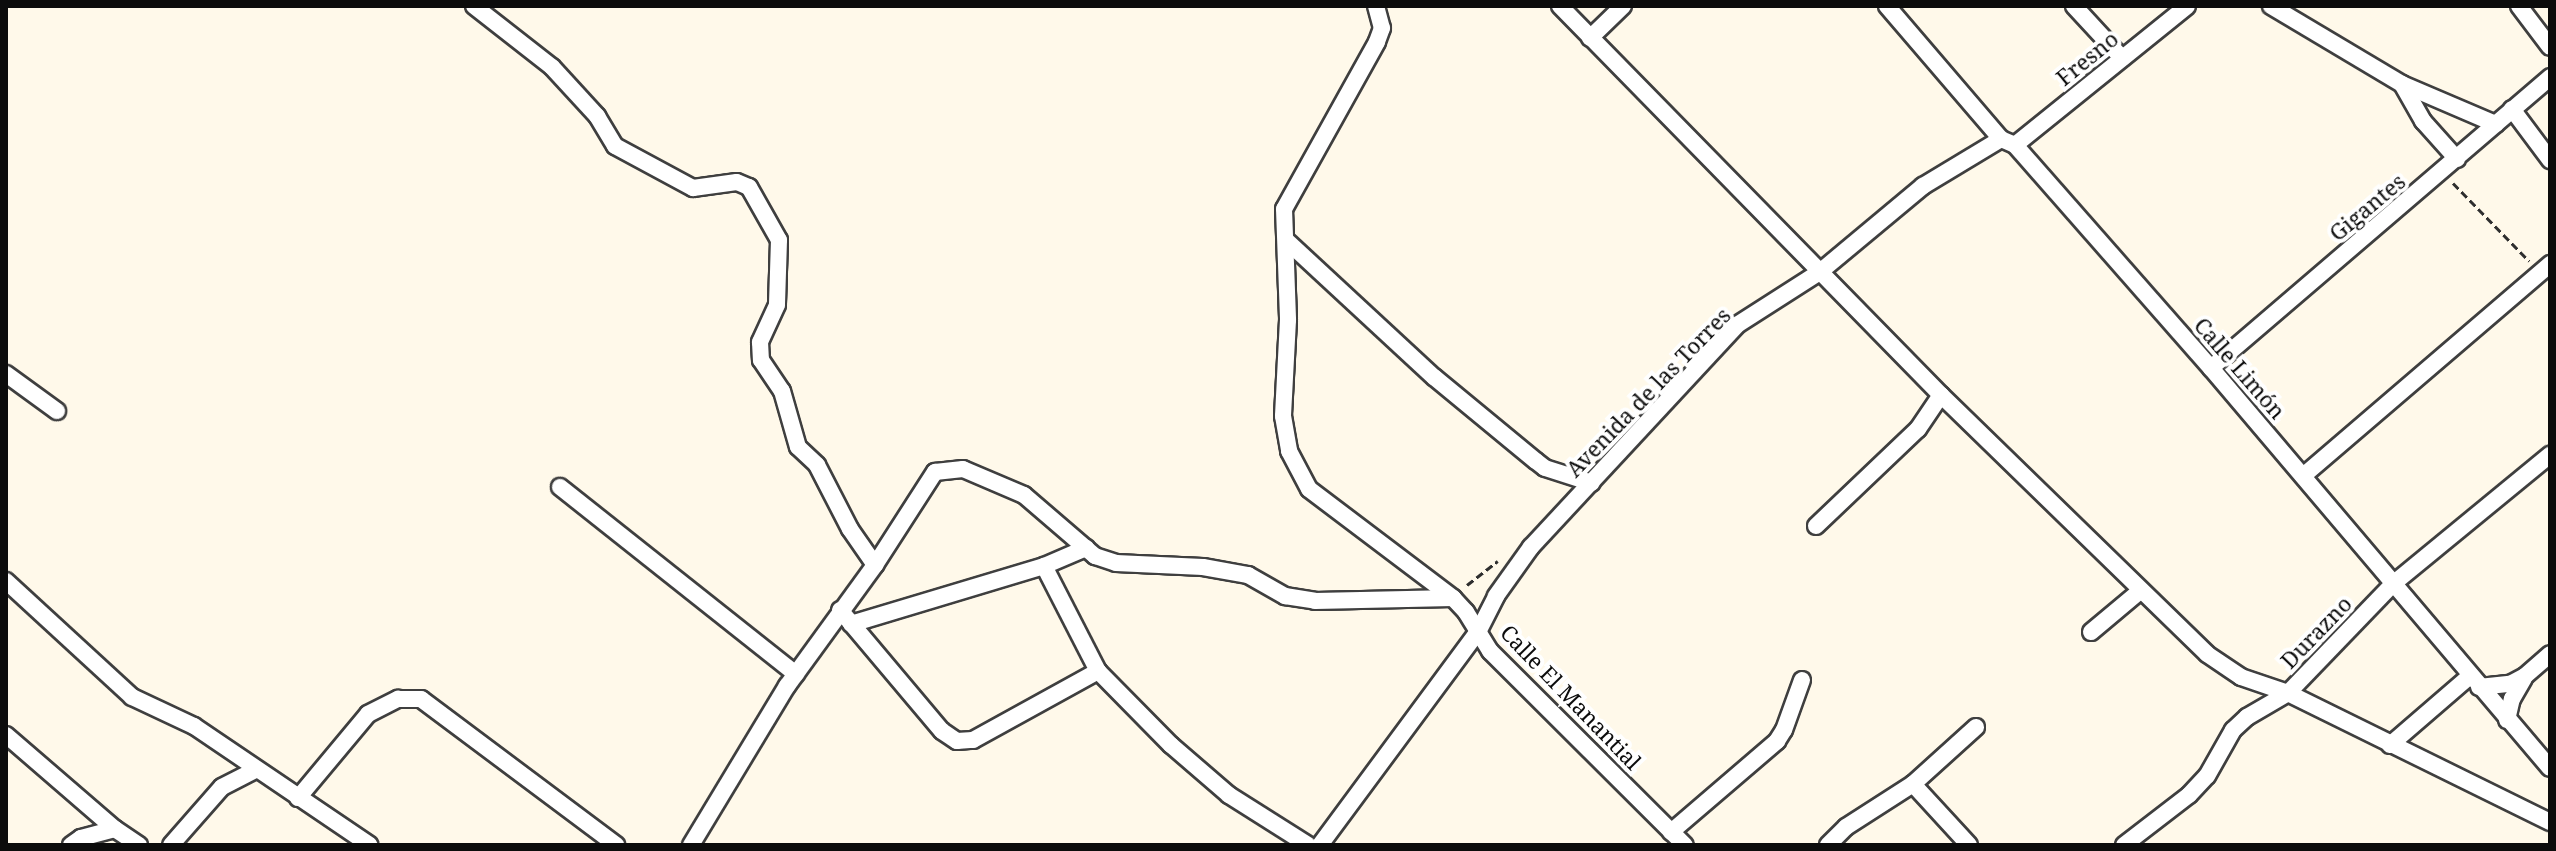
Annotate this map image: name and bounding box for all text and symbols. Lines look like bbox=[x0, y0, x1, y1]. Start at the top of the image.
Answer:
street label: Fresno bbox=[2051, 25, 2123, 91]
street label: Gigantes bbox=[2324, 168, 2410, 246]
street label: Avenida de las Torres bbox=[1560, 302, 1736, 482]
street label: Calle Limón bbox=[2189, 312, 2291, 424]
street label: Durazno bbox=[2275, 590, 2357, 674]
street label: Calle El Manantial bbox=[1495, 619, 1647, 775]

